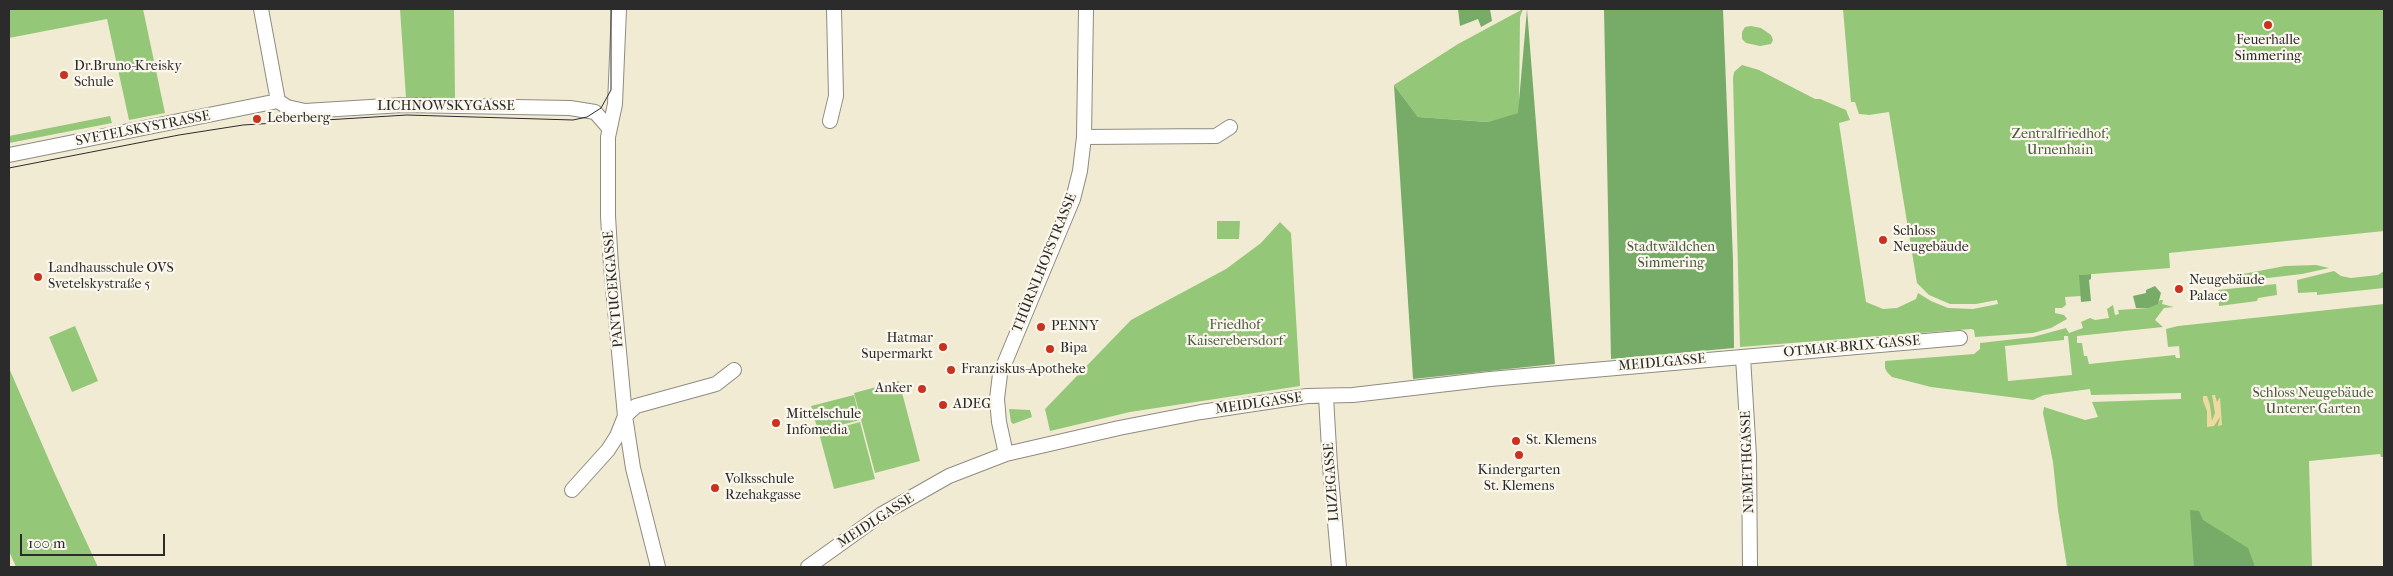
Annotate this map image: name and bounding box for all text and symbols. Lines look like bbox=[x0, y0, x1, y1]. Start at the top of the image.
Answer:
marker: Feuerhalle Simmering bbox=[2262, 19, 2274, 31]
place label: Feuerhalle Simmering bbox=[2234, 33, 2302, 65]
place label: Dr.Bruno-Kreisky Schule bbox=[74, 59, 182, 92]
marker: Dr.Bruno-Kreisky Schule bbox=[58, 69, 70, 81]
street label: LICHNOWSKYGASSE bbox=[377, 99, 515, 115]
street label: SVETELSKYSTRASSE bbox=[74, 108, 212, 150]
place label: Leberberg bbox=[267, 111, 330, 127]
marker: Leberberg bbox=[251, 113, 263, 125]
park label: Zentralfriedhof, Urnenhain bbox=[2011, 127, 2109, 160]
street label: THÜRNLHOFSTRASSE bbox=[1009, 191, 1081, 335]
place label: Schloss Neugebäude bbox=[1893, 224, 1969, 256]
street label: PANTUCEKGASSE bbox=[601, 230, 627, 348]
marker: Schloss Neugebäude bbox=[1877, 234, 1889, 246]
park label: Stadtwäldchen Simmering bbox=[1627, 240, 1715, 272]
place label: Landhausschule OVS Svetelskystraße 5 bbox=[48, 261, 174, 294]
marker: Landhausschule OVS Svetelskystraße 5 bbox=[32, 271, 44, 283]
place label: Neugebäude Palace bbox=[2189, 273, 2265, 306]
marker: Neugebäude Palace bbox=[2173, 283, 2185, 295]
park label: Friedhof Kaiserebersdorf bbox=[1187, 318, 1283, 351]
place label: PENNY bbox=[1051, 319, 1099, 335]
marker: PENNY bbox=[1035, 321, 1047, 333]
place label: Hatmar Supermarkt bbox=[861, 331, 933, 364]
street label: OTMAR-BRIX-GASSE bbox=[1783, 333, 1921, 361]
marker: Hatmar Supermarkt bbox=[937, 341, 949, 353]
place label: Bipa bbox=[1060, 341, 1087, 357]
marker: Bipa bbox=[1044, 343, 1056, 355]
street label: MEIDLGASSE bbox=[1618, 351, 1706, 375]
place label: Franziskus-Apotheke bbox=[961, 362, 1086, 378]
marker: Franziskus-Apotheke bbox=[945, 364, 957, 376]
place label: Anker bbox=[875, 381, 912, 397]
marker: Anker bbox=[916, 383, 928, 395]
park label: Schloss Neugebäude Unterer Garten bbox=[2252, 386, 2374, 418]
street label: MEIDLGASSE bbox=[1214, 390, 1304, 418]
place label: ADEG bbox=[953, 397, 991, 413]
marker: ADEG bbox=[937, 399, 949, 411]
place label: Mittelschule Infomedia bbox=[786, 407, 861, 440]
street label: NEMETHGASSE bbox=[1738, 410, 1758, 514]
marker: Mittelschule Infomedia bbox=[770, 417, 782, 429]
place label: St. Klemens bbox=[1526, 433, 1597, 449]
marker: St. Klemens bbox=[1510, 435, 1522, 447]
street label: LUZEGASSE bbox=[1321, 442, 1343, 522]
marker: Kindergarten St. Klemens bbox=[1513, 449, 1525, 461]
place label: Kindergarten St. Klemens bbox=[1478, 463, 1560, 496]
place label: Volksschule Rzehakgasse bbox=[725, 472, 801, 504]
marker: Volksschule Rzehakgasse bbox=[709, 482, 721, 494]
street label: MEIDLGASSE bbox=[835, 490, 917, 552]
scale bar bbox=[22, 524, 168, 556]
text: 100 m bbox=[28, 534, 66, 552]

